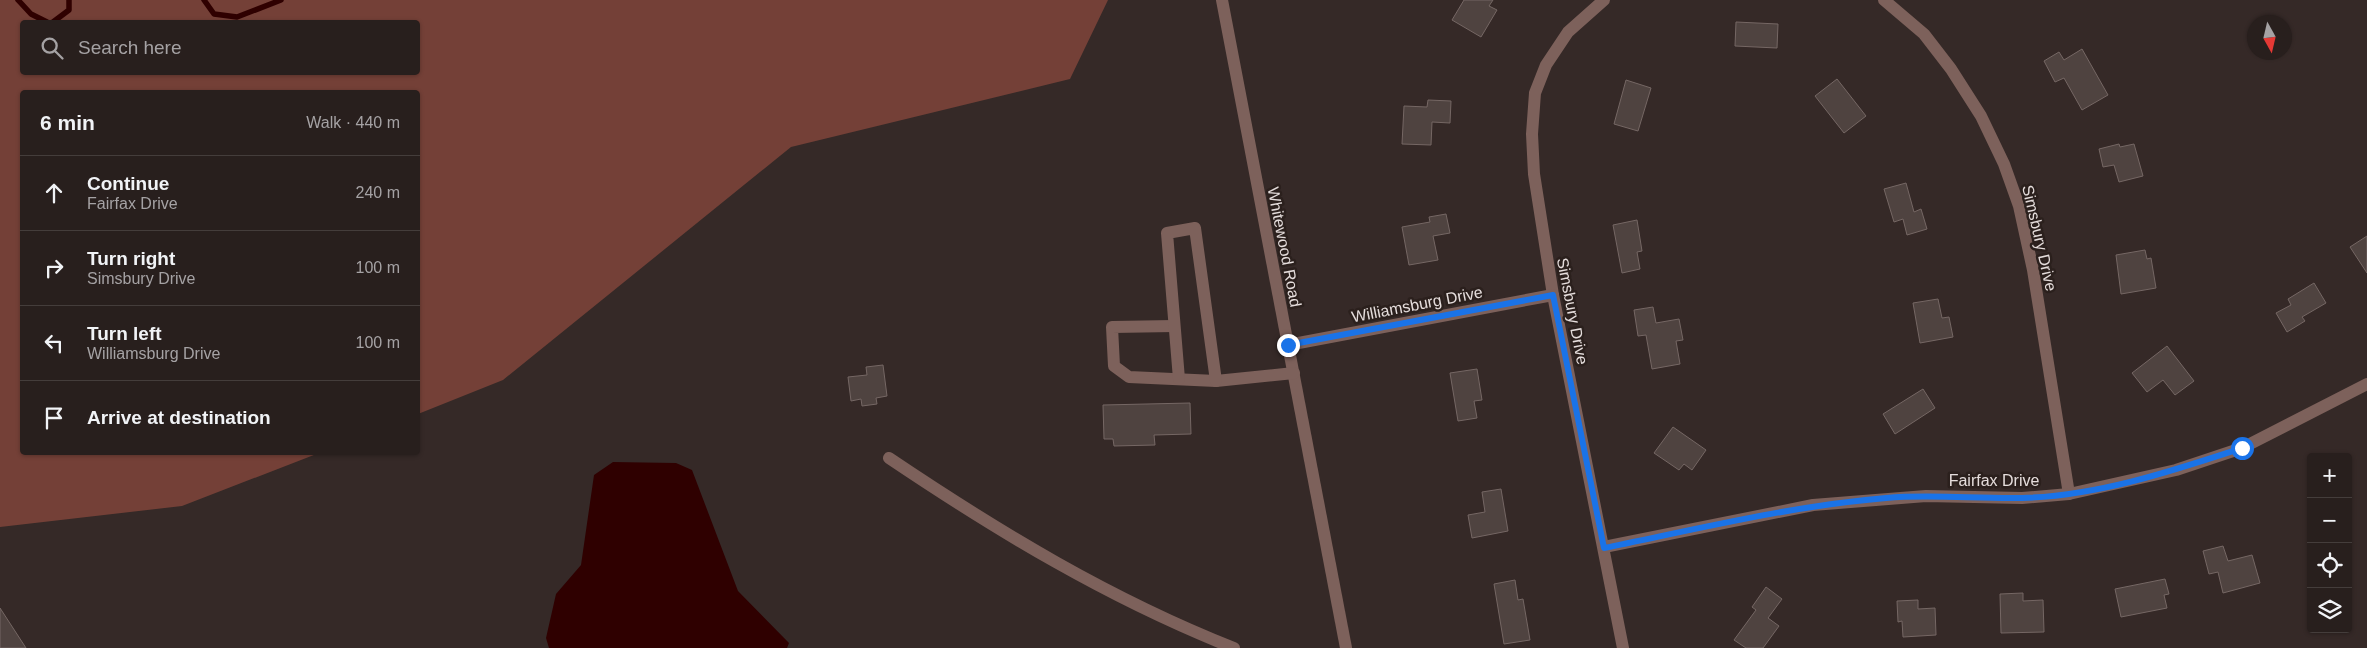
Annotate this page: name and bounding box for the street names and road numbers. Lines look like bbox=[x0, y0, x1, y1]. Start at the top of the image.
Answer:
street label: Simsbury Drive bbox=[2019, 183, 2060, 293]
street label: Whitewood Road bbox=[1265, 186, 1304, 309]
street label: Simsbury Drive bbox=[1554, 256, 1591, 366]
street label: Williamsburg Drive bbox=[1350, 283, 1484, 326]
street label: Fairfax Drive bbox=[1949, 472, 2039, 489]

